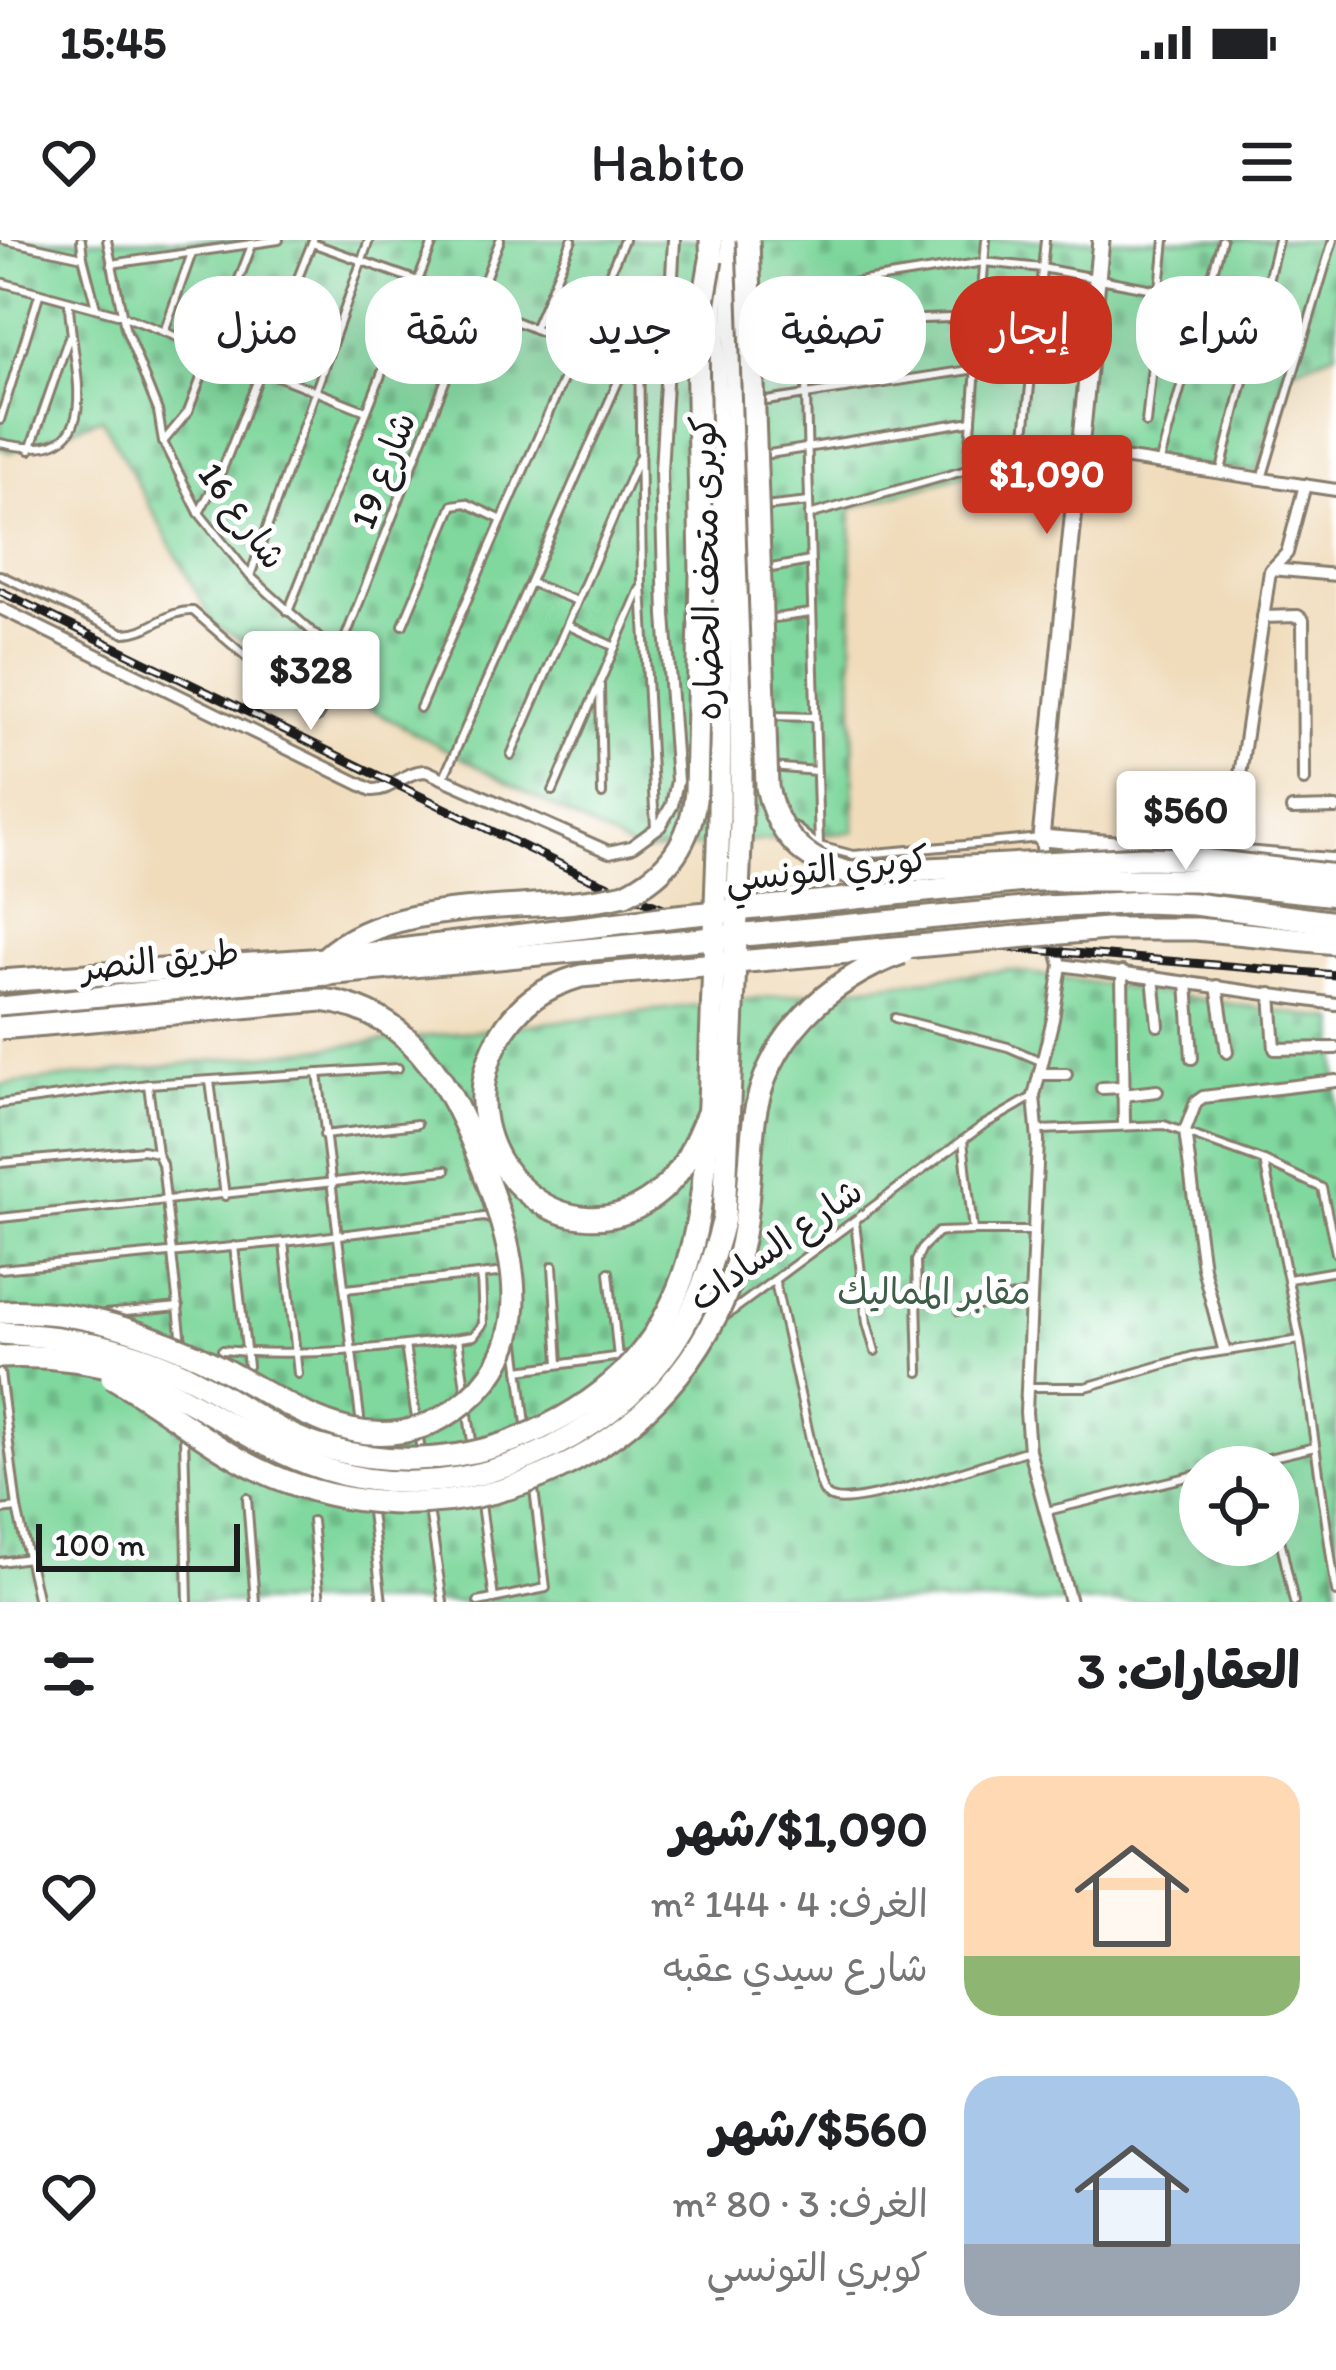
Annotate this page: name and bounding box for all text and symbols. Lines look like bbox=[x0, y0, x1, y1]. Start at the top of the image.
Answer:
text: 15:45 bbox=[60, 15, 166, 69]
icon: heart bbox=[36, 129, 102, 195]
icon: menu bbox=[1234, 129, 1300, 195]
text: Habito bbox=[590, 130, 746, 195]
chip: منزل bbox=[174, 276, 341, 384]
chip: شقة bbox=[365, 276, 522, 384]
chip: جديد bbox=[546, 276, 715, 384]
chip: تصفية bbox=[739, 276, 926, 384]
chip: إيجار bbox=[950, 276, 1112, 384]
chip: شراء bbox=[1136, 276, 1302, 384]
street label: شارع 19 bbox=[341, 406, 428, 536]
street label: كوبرى متحف الحضاره bbox=[681, 415, 732, 721]
pin: $1,090 bbox=[949, 435, 1145, 537]
text: $1,090 bbox=[989, 450, 1105, 497]
street label: شارع 16 bbox=[186, 453, 296, 580]
pin: $328 bbox=[240, 631, 382, 733]
text: $328 bbox=[270, 646, 352, 693]
pin: $560 bbox=[1115, 771, 1257, 873]
text: $560 bbox=[1144, 786, 1228, 833]
street label: كوبري التونسي bbox=[723, 836, 932, 911]
street label: طريق النصر bbox=[76, 930, 241, 989]
street label: شارع السادات bbox=[680, 1169, 873, 1323]
park label: مقابر المماليك bbox=[837, 1270, 1031, 1313]
map controls bbox=[1179, 1446, 1299, 1566]
button: locate bbox=[1179, 1446, 1299, 1566]
scale bar bbox=[36, 1518, 240, 1571]
text: 100 m bbox=[54, 1525, 145, 1564]
text: العقارات: 3 bbox=[1077, 1640, 1300, 1701]
icon: filters bbox=[36, 1641, 102, 1707]
text: $1,090/شهر bbox=[671, 1798, 928, 1859]
icon: home bbox=[1060, 1824, 1204, 1968]
icon: heart bbox=[36, 1863, 102, 1929]
text: الغرف: 4 · 144 m² bbox=[651, 1880, 928, 1927]
text: شارع سيدي عقبه bbox=[663, 1944, 928, 1991]
text: $560/شهر bbox=[711, 2098, 928, 2159]
icon: home bbox=[1060, 2124, 1204, 2268]
icon: heart bbox=[36, 2163, 102, 2229]
text: الغرف: 3 · 80 m² bbox=[672, 2180, 928, 2227]
text: كوبري التونسي bbox=[707, 2244, 928, 2291]

